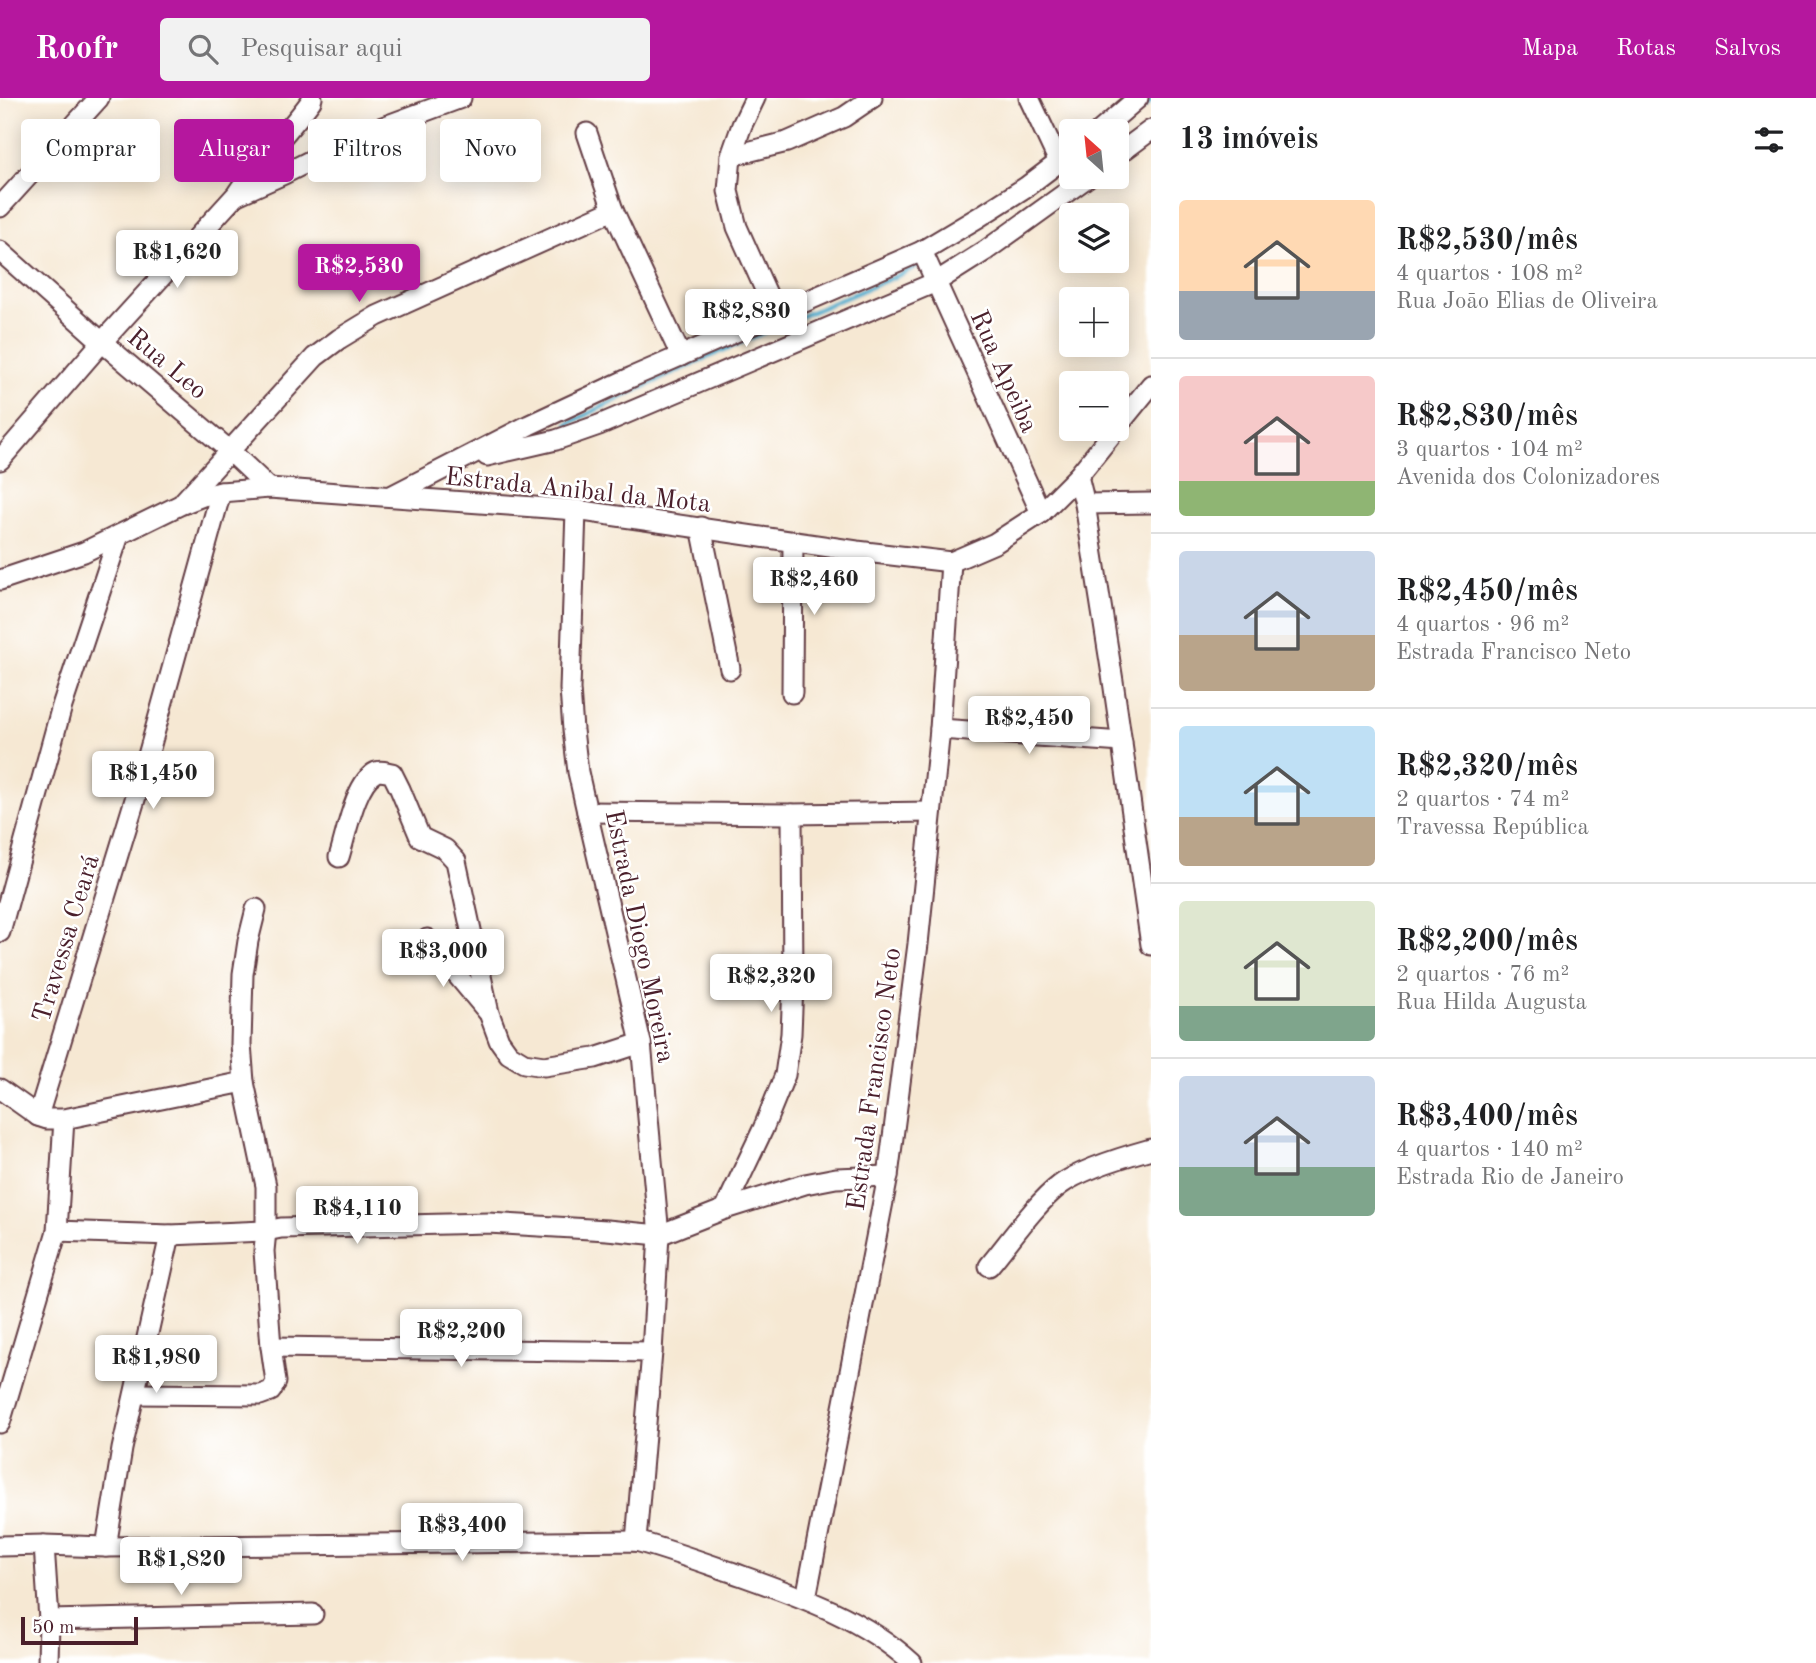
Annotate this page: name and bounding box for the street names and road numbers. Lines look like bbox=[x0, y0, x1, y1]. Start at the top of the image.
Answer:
street label: Rua Apeiba bbox=[965, 307, 1042, 437]
street label: Rua Leo bbox=[122, 324, 211, 405]
street label: Estrada Anibal da Mota bbox=[444, 464, 712, 518]
street label: Estrada Diogo Moreira bbox=[600, 808, 679, 1065]
street label: Travessa Ceará bbox=[29, 851, 105, 1026]
street label: Estrada Francisco Neto bbox=[844, 946, 906, 1213]

